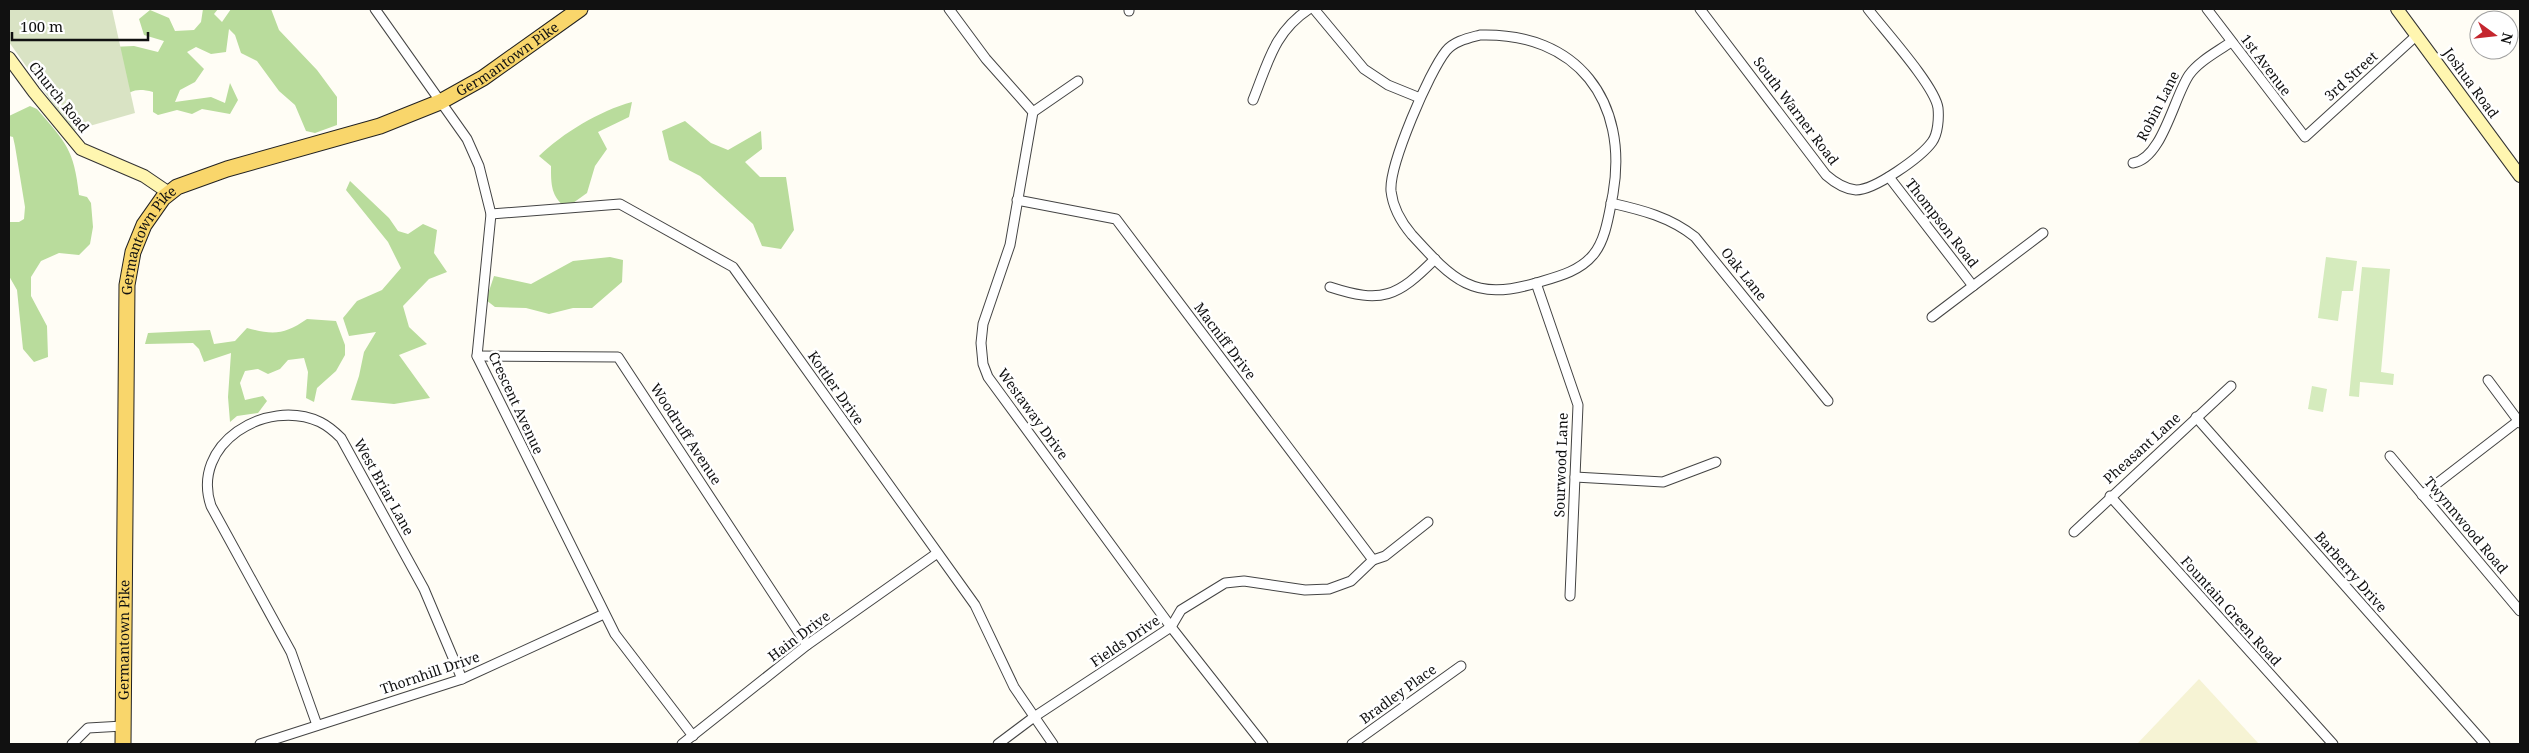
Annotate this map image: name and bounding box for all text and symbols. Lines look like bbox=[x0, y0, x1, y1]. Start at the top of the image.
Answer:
scale bar bbox=[12, 10, 149, 42]
north arrow bbox=[2469, 10, 2519, 60]
text: 100 m bbox=[20, 16, 63, 36]
street label: Germantown Pike bbox=[452, 17, 562, 100]
street label: 1st Avenue bbox=[2237, 30, 2296, 99]
text: N bbox=[2496, 31, 2518, 46]
street label: Joshua Road bbox=[2439, 43, 2504, 122]
street label: 3rd Street bbox=[2320, 47, 2381, 105]
street label: South Warner Road bbox=[1749, 53, 1844, 169]
street label: Church Road bbox=[25, 57, 94, 136]
street label: Robin Lane bbox=[2132, 68, 2183, 144]
street label: Thompson Road bbox=[1902, 174, 1983, 271]
street label: Germantown Pike bbox=[117, 181, 180, 295]
street label: Oak Lane bbox=[1717, 243, 1772, 304]
street label: Macniff Drive bbox=[1190, 298, 1261, 383]
street label: Kottler Drive bbox=[804, 347, 869, 429]
street label: Crescent Avenue bbox=[484, 348, 549, 457]
street label: Westaway Drive bbox=[994, 364, 1073, 463]
street label: Woodruff Avenue bbox=[646, 379, 726, 488]
street label: Pheasant Lane bbox=[2099, 408, 2184, 487]
street label: Sourwood Lane bbox=[1549, 412, 1572, 518]
street label: West Briar Lane bbox=[350, 435, 419, 538]
street label: Twynnwood Road bbox=[2420, 472, 2513, 577]
street label: Barberry Drive bbox=[2311, 527, 2392, 616]
street label: Fountain Green Road bbox=[2177, 552, 2286, 670]
street label: Germantown Pike bbox=[113, 580, 133, 700]
street label: Hain Drive bbox=[764, 606, 834, 665]
street label: Fields Drive bbox=[1086, 610, 1163, 671]
street label: Thornhill Drive bbox=[378, 647, 482, 698]
street label: Bradley Place bbox=[1356, 659, 1440, 728]

